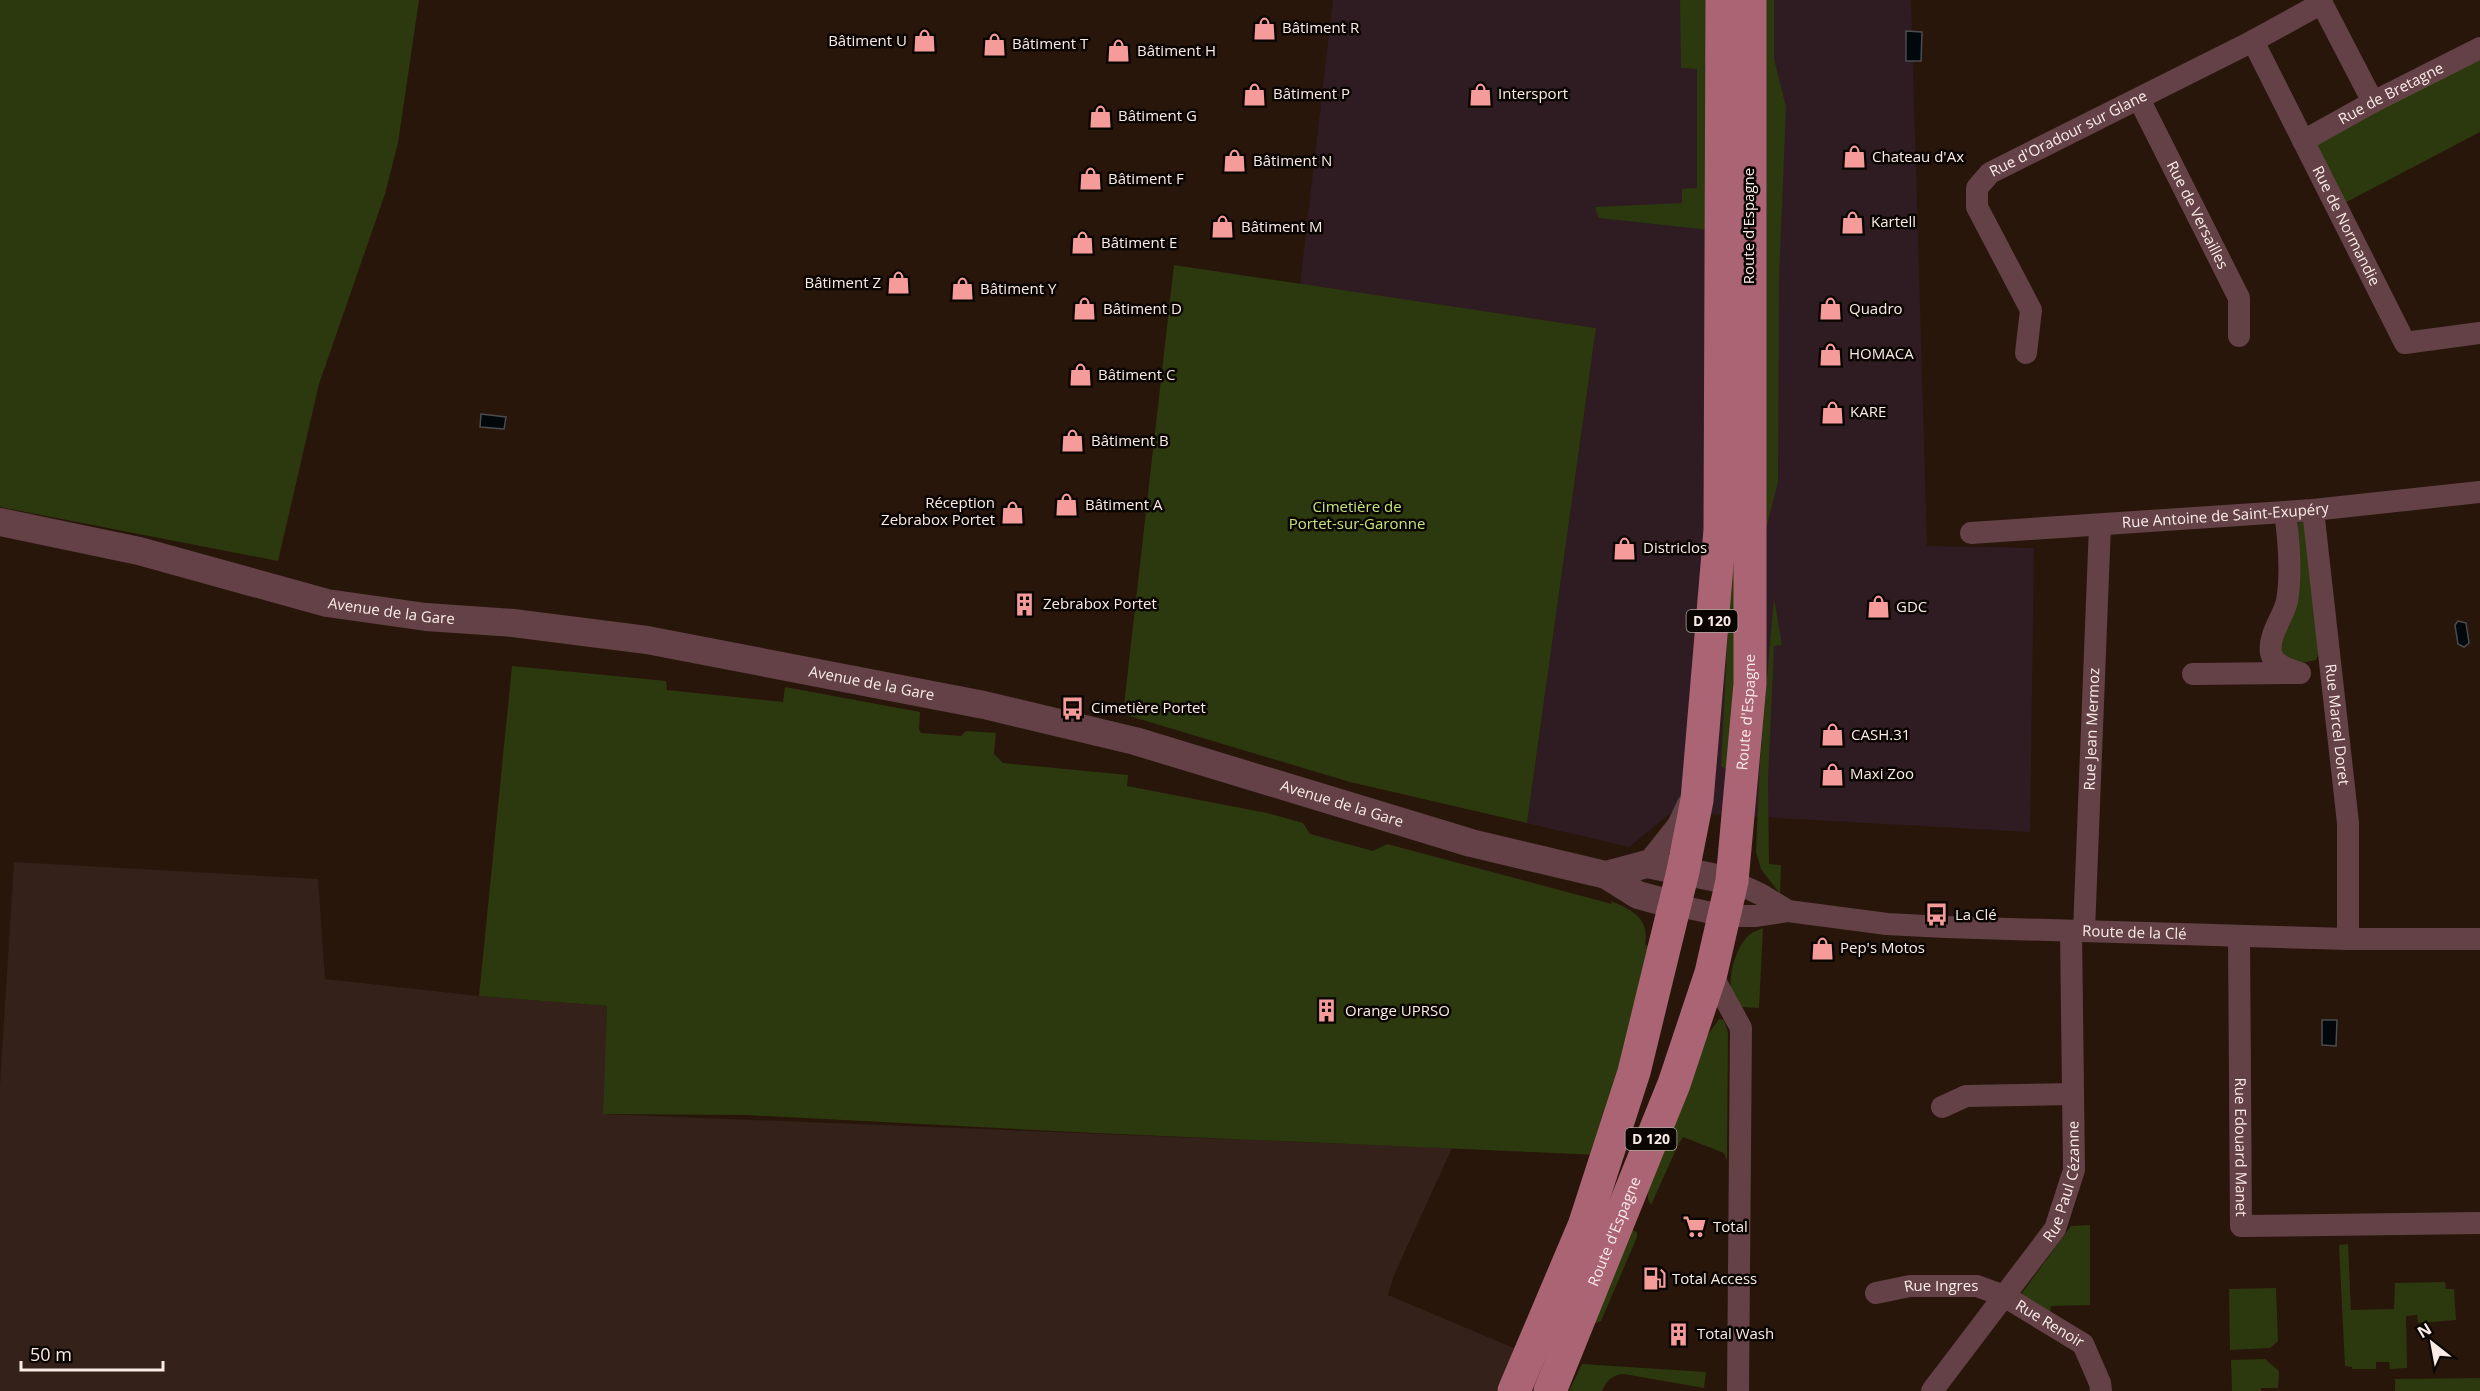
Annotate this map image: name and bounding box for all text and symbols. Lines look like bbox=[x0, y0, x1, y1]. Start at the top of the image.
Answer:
shop icon: Bâtiment R bbox=[1251, 15, 1277, 41]
place label: Bâtiment R bbox=[1282, 17, 1360, 37]
shop icon: Bâtiment U bbox=[912, 28, 938, 54]
place label: Bâtiment U bbox=[828, 30, 907, 50]
shop icon: Bâtiment T bbox=[981, 31, 1007, 57]
place label: Bâtiment T bbox=[1012, 33, 1089, 53]
shop icon: Bâtiment H bbox=[1106, 38, 1132, 64]
place label: Bâtiment H bbox=[1137, 40, 1216, 60]
street label: Rue de Bretagne bbox=[2334, 57, 2447, 128]
shop icon: Bâtiment P bbox=[1242, 81, 1268, 107]
shop icon: Intersport bbox=[1467, 81, 1493, 107]
place label: Bâtiment P bbox=[1273, 83, 1350, 103]
place label: Intersport bbox=[1498, 83, 1568, 103]
street label: Rue d'Oradour sur Glane bbox=[1986, 85, 2150, 181]
shop icon: Bâtiment G bbox=[1087, 103, 1113, 129]
place label: Bâtiment G bbox=[1118, 105, 1197, 125]
shop icon: Chateau d'Ax bbox=[1841, 144, 1867, 170]
place label: Chateau d'Ax bbox=[1872, 146, 1964, 166]
shop icon: Bâtiment N bbox=[1222, 148, 1248, 174]
place label: Bâtiment N bbox=[1253, 150, 1332, 170]
street label: Rue de Versailles bbox=[2163, 157, 2234, 272]
street label: Rue de Normandie bbox=[2308, 162, 2385, 289]
shop icon: Bâtiment F bbox=[1077, 166, 1103, 192]
place label: Bâtiment F bbox=[1108, 168, 1184, 188]
street label: Route d'Espagne bbox=[1738, 168, 1758, 284]
shop icon: Kartell bbox=[1840, 209, 1866, 235]
place label: Kartell bbox=[1871, 211, 1916, 231]
shop icon: Bâtiment M bbox=[1210, 214, 1236, 240]
place label: Bâtiment M bbox=[1241, 216, 1322, 236]
shop icon: Bâtiment E bbox=[1070, 230, 1096, 256]
place label: Bâtiment E bbox=[1101, 232, 1177, 252]
shop icon: Bâtiment Z bbox=[886, 270, 912, 296]
place label: Bâtiment Z bbox=[805, 272, 881, 292]
shop icon: Bâtiment Y bbox=[949, 276, 975, 302]
place label: Bâtiment Y bbox=[980, 278, 1057, 298]
shop icon: Bâtiment D bbox=[1072, 296, 1098, 322]
shop icon: Quadro bbox=[1818, 296, 1844, 322]
place label: Bâtiment D bbox=[1103, 298, 1182, 318]
place label: Quadro bbox=[1849, 298, 1903, 318]
shop icon: HOMACA bbox=[1818, 341, 1844, 367]
place label: HOMACA bbox=[1849, 343, 1914, 363]
shop icon: Bâtiment C bbox=[1067, 362, 1093, 388]
place label: Bâtiment C bbox=[1098, 364, 1175, 384]
shop icon: KARE bbox=[1819, 399, 1845, 425]
place label: KARE bbox=[1850, 401, 1886, 421]
shop icon: Bâtiment B bbox=[1060, 428, 1086, 454]
place label: Bâtiment B bbox=[1091, 430, 1169, 450]
place label: Réception Zebrabox Portet bbox=[881, 492, 995, 529]
shop icon: Bâtiment A bbox=[1054, 492, 1080, 518]
place label: Bâtiment A bbox=[1085, 494, 1163, 514]
park label: Cimetière de Portet-sur-Garonne bbox=[1289, 496, 1425, 533]
street label: Rue Antoine de Saint-Exupéry bbox=[2121, 497, 2330, 532]
shop icon: Réception Zebrabox Portet bbox=[1000, 499, 1026, 525]
shop icon: Districlos bbox=[1612, 535, 1638, 561]
place label: Districlos bbox=[1643, 537, 1707, 557]
building icon: Zebrabox Portet bbox=[1012, 591, 1038, 617]
street label: Avenue de la Gare bbox=[327, 592, 455, 628]
place label: Zebrabox Portet bbox=[1043, 593, 1157, 613]
shop icon: GDC bbox=[1865, 594, 1891, 620]
place label: GDC bbox=[1896, 596, 1927, 616]
road number: D 120 bbox=[1686, 610, 1738, 632]
street label: Route d'Espagne bbox=[1731, 654, 1759, 771]
street label: Avenue de la Gare bbox=[807, 660, 936, 704]
street label: Rue Marcel Doret bbox=[2321, 663, 2355, 786]
street label: Rue Jean Mermoz bbox=[2079, 667, 2103, 791]
bus stop icon: Cimetière Portet bbox=[1060, 695, 1086, 721]
place label: Cimetière Portet bbox=[1091, 697, 1206, 717]
shop icon: CASH.31 bbox=[1820, 722, 1846, 748]
place label: CASH.31 bbox=[1851, 724, 1910, 744]
shop icon: Maxi Zoo bbox=[1819, 761, 1845, 787]
place label: Maxi Zoo bbox=[1850, 763, 1914, 783]
street label: Avenue de la Gare bbox=[1278, 775, 1406, 831]
bus stop icon: La Clé bbox=[1924, 902, 1950, 928]
place label: La Clé bbox=[1955, 904, 1997, 924]
street label: Route de la Clé bbox=[2082, 920, 2187, 943]
shop icon: Pep's Motos bbox=[1809, 935, 1835, 961]
place label: Pep's Motos bbox=[1840, 937, 1925, 957]
building icon: Orange UPRSO bbox=[1314, 998, 1340, 1024]
place label: Orange UPRSO bbox=[1345, 1000, 1450, 1020]
street label: Rue Edouard Manet bbox=[2231, 1077, 2252, 1217]
street label: Rue Paul Cézanne bbox=[2038, 1121, 2083, 1246]
road number: D 120 bbox=[1626, 1128, 1676, 1150]
street label: Route d'Espagne bbox=[1582, 1173, 1645, 1289]
supermarket icon: Total bbox=[1682, 1214, 1708, 1240]
place label: Total bbox=[1713, 1216, 1748, 1236]
fuel station icon: Total Access bbox=[1641, 1266, 1667, 1292]
place label: Total Access bbox=[1672, 1268, 1757, 1288]
street label: Rue Ingres bbox=[1902, 1274, 1978, 1296]
street label: Rue Renoir bbox=[2012, 1294, 2088, 1351]
north arrow bbox=[2402, 1313, 2462, 1373]
text: N bbox=[2413, 1317, 2436, 1343]
building icon: Total Wash bbox=[1666, 1321, 1692, 1347]
place label: Total Wash bbox=[1697, 1323, 1774, 1343]
scale bar bbox=[21, 1334, 164, 1372]
text: 50 m bbox=[30, 1342, 72, 1366]

